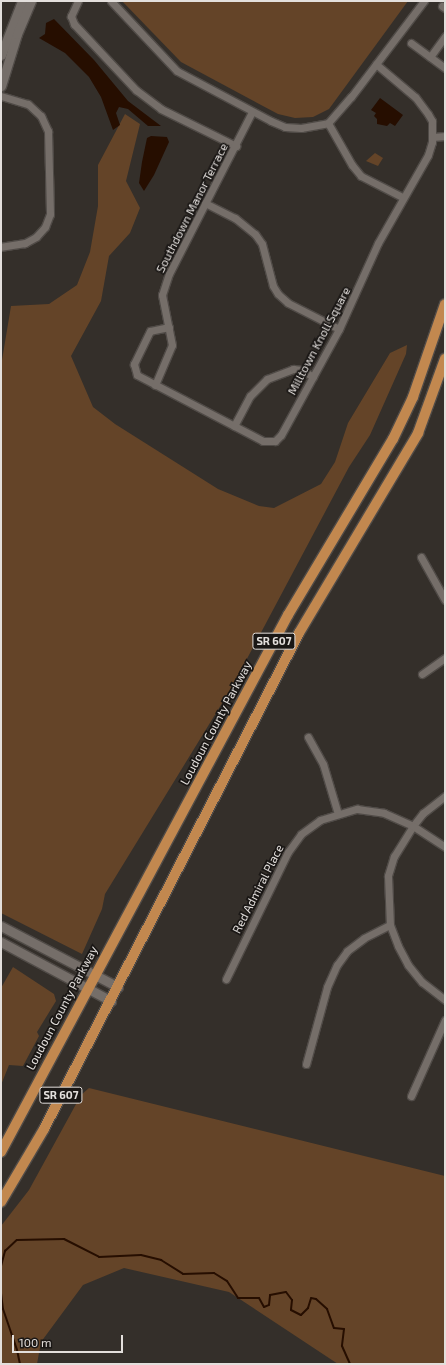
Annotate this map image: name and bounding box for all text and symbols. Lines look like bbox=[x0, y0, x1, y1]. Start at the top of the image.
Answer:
street label: Southdown Manor Terrace bbox=[153, 141, 231, 275]
street label: Milltown Knoll Square bbox=[284, 285, 354, 397]
road number: SR 607 bbox=[252, 632, 296, 650]
street label: Loudoun County Parkway bbox=[177, 659, 255, 787]
street label: Red Admiral Place bbox=[229, 842, 287, 936]
street label: Loudoun County Parkway bbox=[23, 944, 101, 1072]
road number: SR 607 bbox=[39, 1086, 83, 1104]
scale bar bbox=[14, 1327, 125, 1353]
text: 100 m bbox=[19, 1335, 51, 1349]

